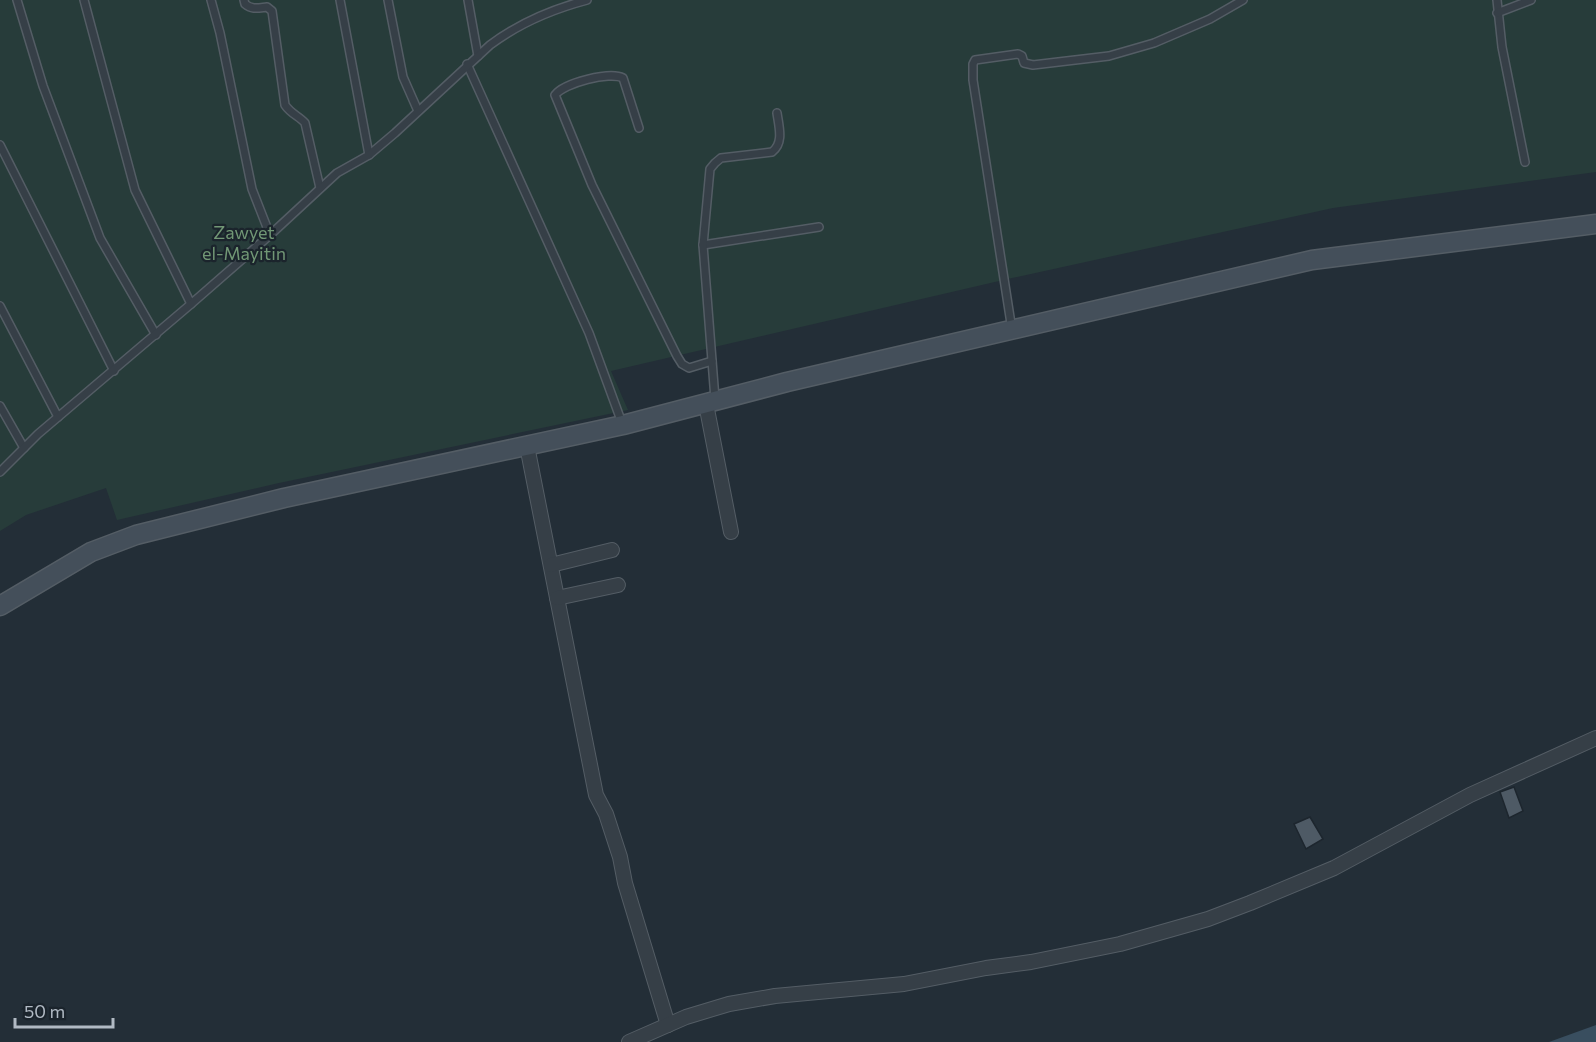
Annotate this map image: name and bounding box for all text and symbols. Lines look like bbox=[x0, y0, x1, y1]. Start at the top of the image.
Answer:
park label: Zawyet el-Mayitin bbox=[202, 221, 286, 264]
scale bar bbox=[15, 991, 112, 1029]
text: 50 m bbox=[24, 1000, 65, 1022]

